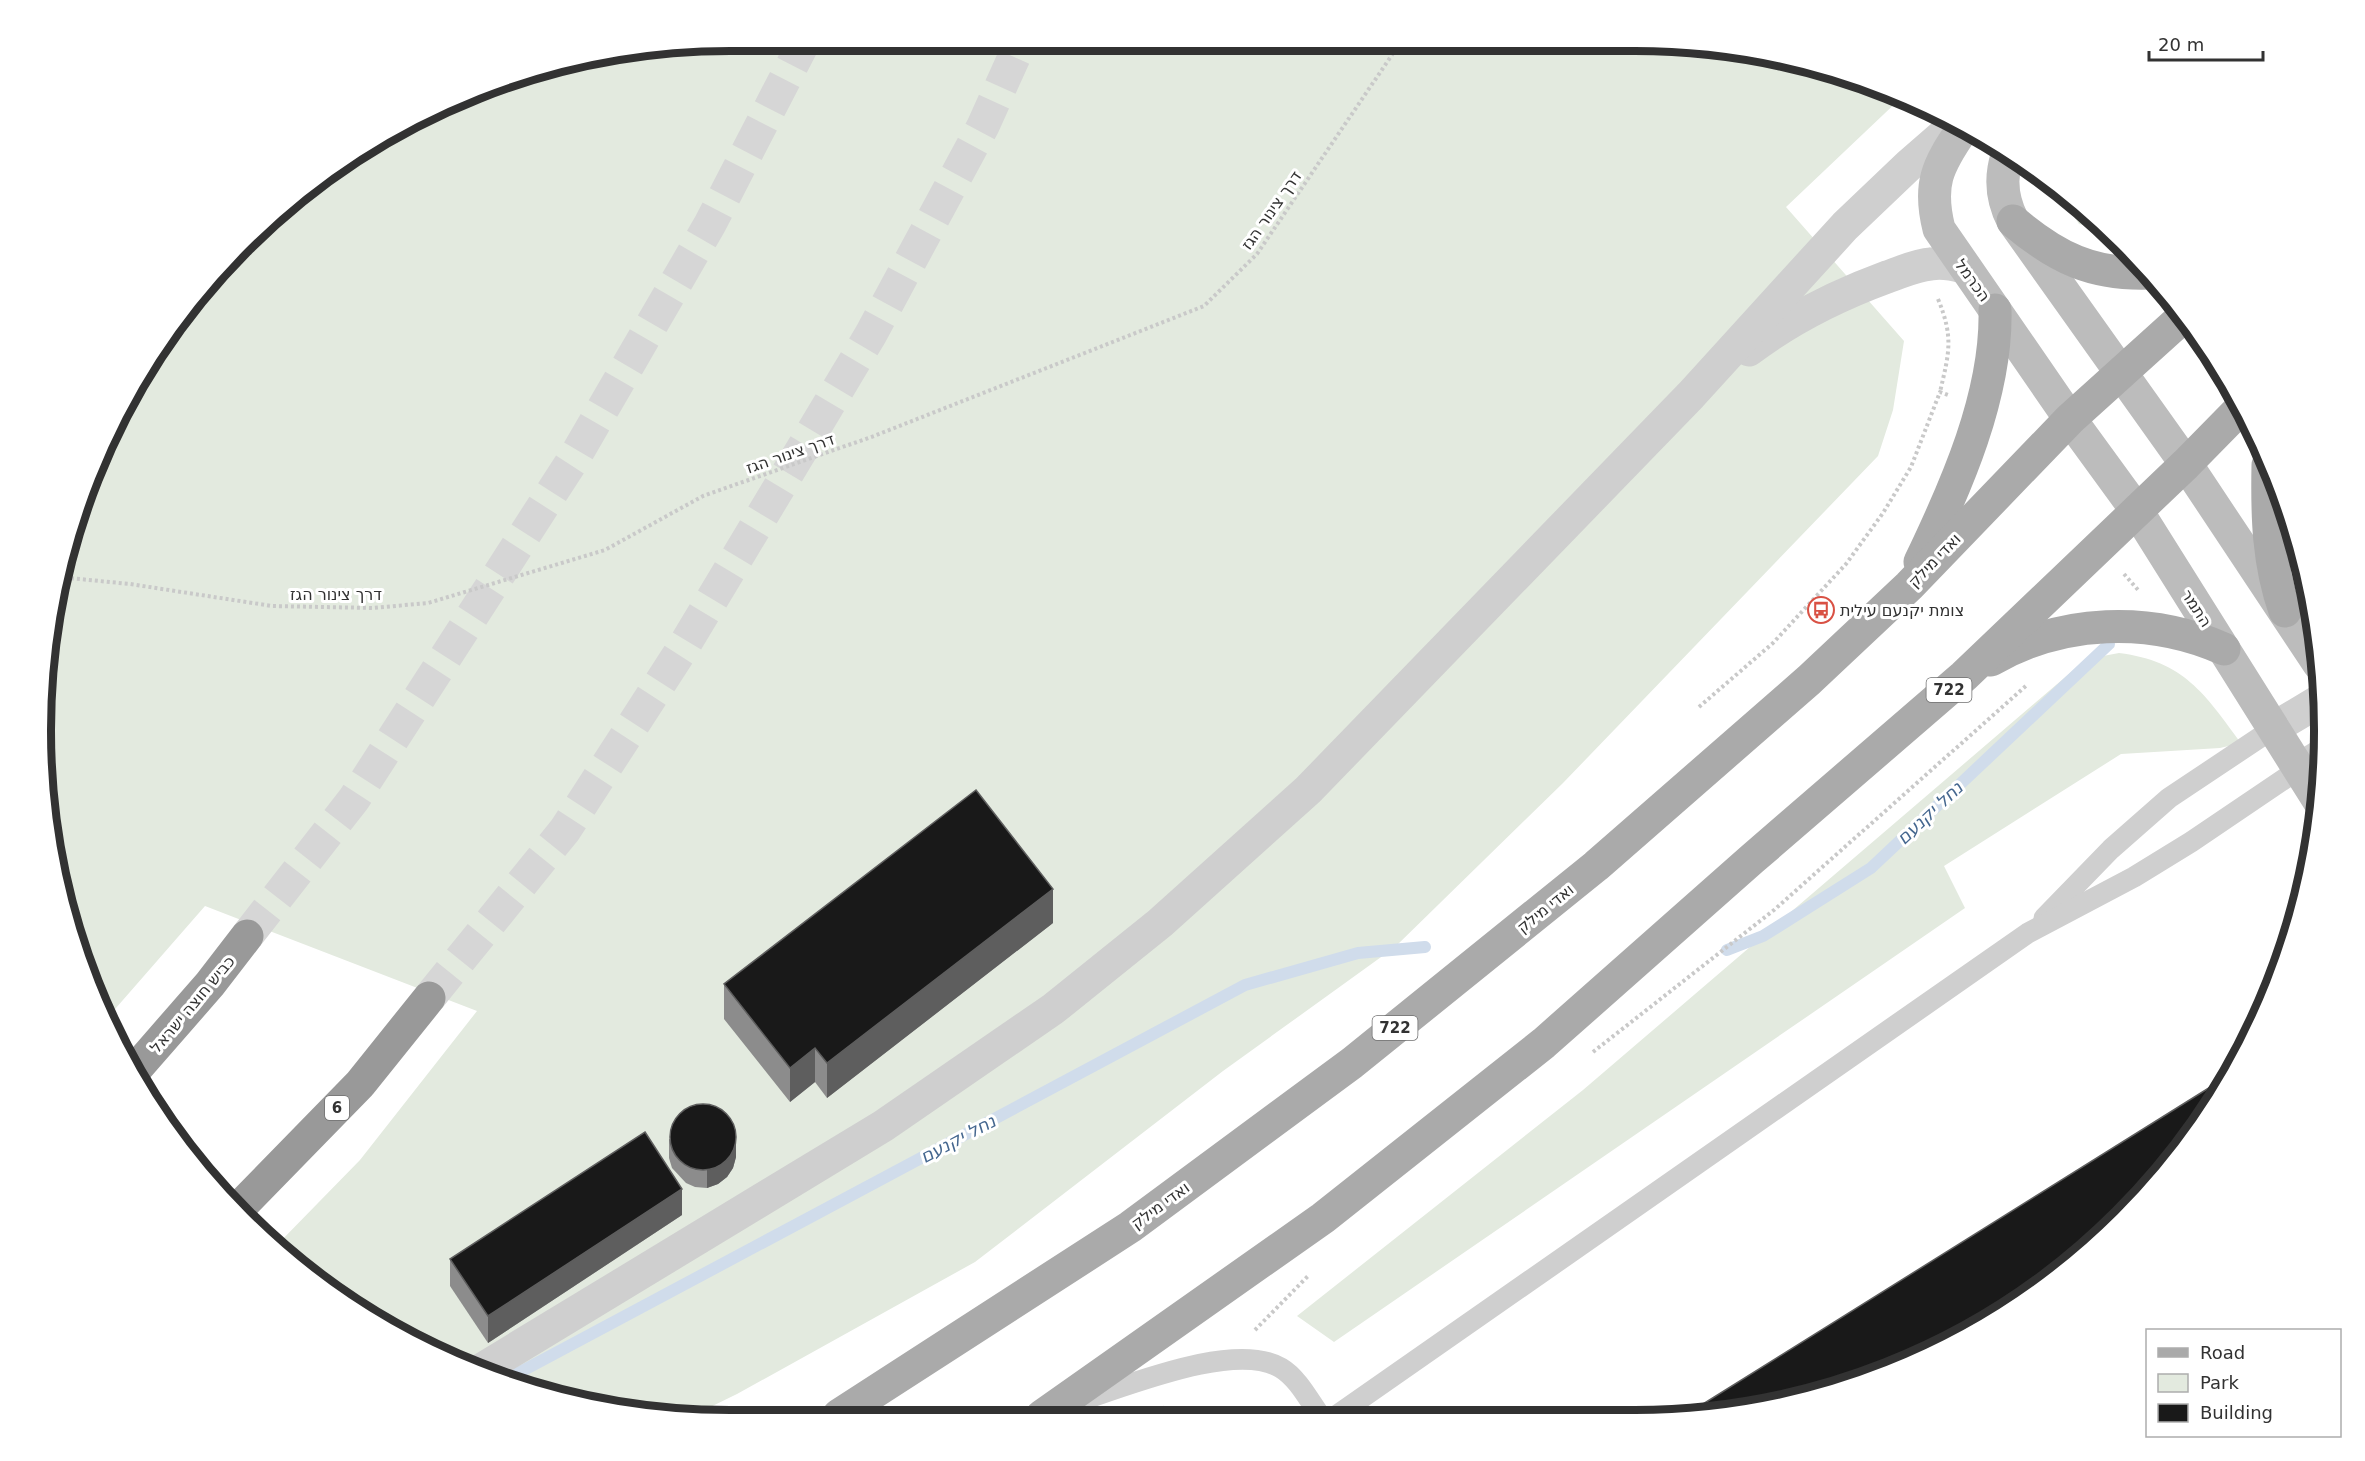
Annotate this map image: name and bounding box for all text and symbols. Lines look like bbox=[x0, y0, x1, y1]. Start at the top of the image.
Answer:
scale bar bbox=[2149, 24, 2263, 62]
text: 20 m bbox=[2158, 34, 2204, 55]
street label: דרך צינור הגז bbox=[1237, 167, 1306, 253]
street label: הכרמל bbox=[1951, 255, 1994, 305]
street label: דרך צינור הגז bbox=[744, 429, 837, 477]
street label: ואדי מילק bbox=[1904, 530, 1965, 591]
street label: דרך צינור הגז bbox=[290, 585, 382, 604]
street label: התמר bbox=[2177, 586, 2216, 631]
bus stop icon: צומת יקנעם עילית bbox=[1806, 595, 1836, 625]
place label: צומת יקנעם עילית bbox=[1840, 601, 1964, 620]
road number: 722 bbox=[1926, 678, 1972, 702]
water label: נחל יקנעם bbox=[1892, 776, 1967, 848]
street label: ואדי מילק bbox=[1513, 880, 1577, 937]
street label: כביש חוצה ישראל bbox=[146, 952, 239, 1057]
road number: 722 bbox=[1372, 1016, 1418, 1040]
road number: 6 bbox=[325, 1096, 349, 1120]
water label: נחל יקנעם bbox=[917, 1110, 1000, 1167]
street label: ואדי מילק bbox=[1127, 1178, 1193, 1233]
legend bbox=[2146, 1329, 2341, 1437]
text: Road bbox=[2200, 1342, 2245, 1363]
text: Park bbox=[2200, 1372, 2239, 1393]
text: Building bbox=[2200, 1402, 2273, 1423]

